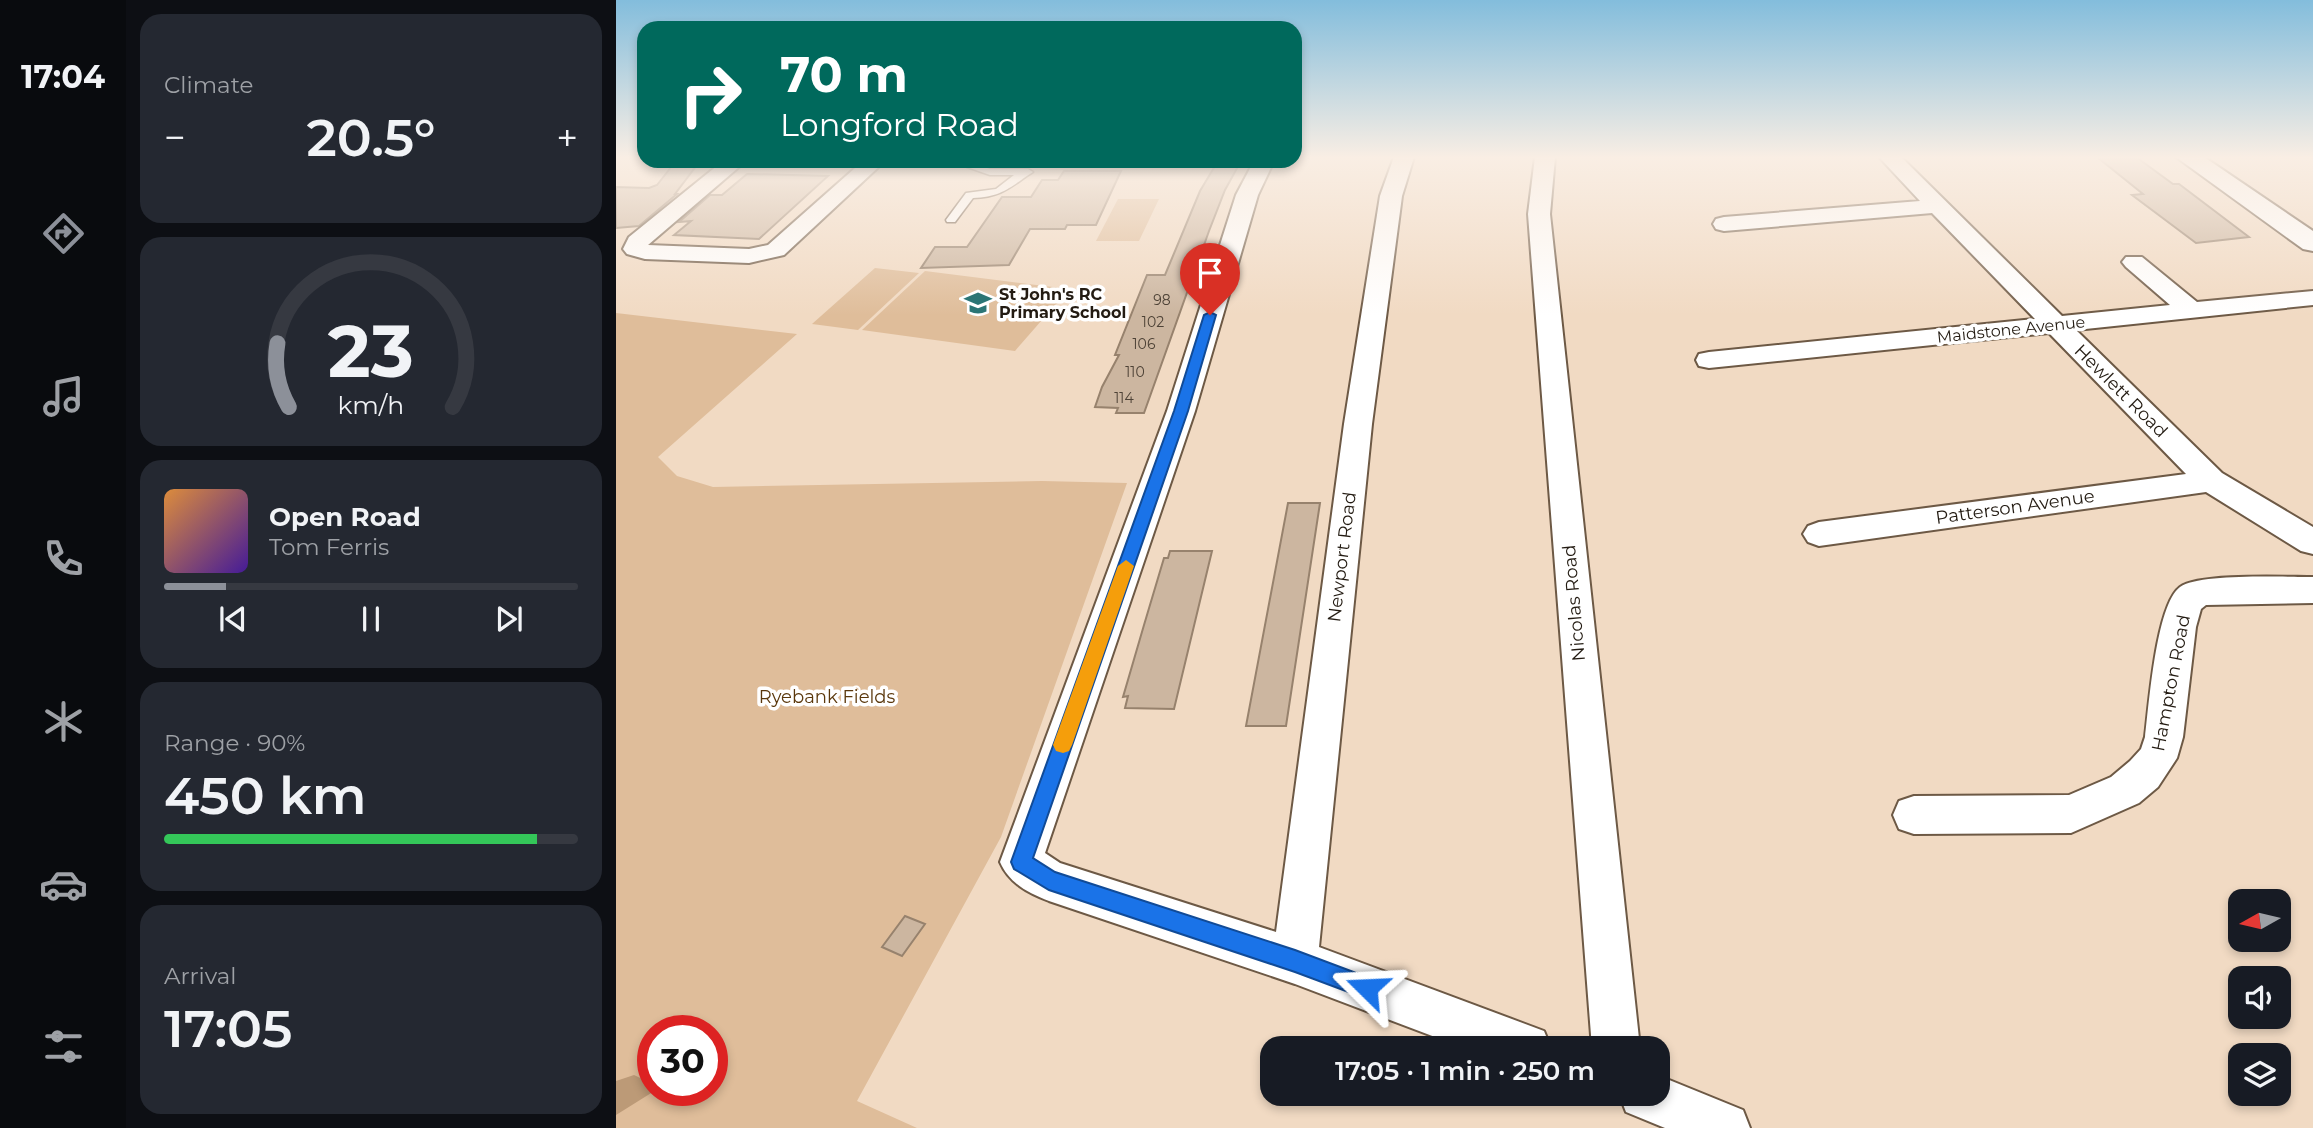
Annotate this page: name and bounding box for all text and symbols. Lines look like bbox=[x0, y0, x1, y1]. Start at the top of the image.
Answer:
text: 70 m bbox=[780, 45, 908, 104]
icon: right bbox=[665, 49, 756, 140]
text: 17:04 bbox=[21, 57, 105, 96]
text: Climate bbox=[164, 71, 253, 99]
text: Longford Road bbox=[780, 105, 1019, 144]
text: 20.5° bbox=[307, 106, 435, 169]
text: − bbox=[164, 114, 186, 161]
text: + bbox=[556, 114, 578, 161]
icon: directions bbox=[39, 209, 88, 258]
pin bbox=[1180, 243, 1240, 315]
icon: arrive bbox=[1191, 254, 1229, 292]
place label: St John's RC Primary School bbox=[999, 285, 1126, 322]
school or university icon: St John's RC Primary School bbox=[963, 288, 993, 318]
house number: 98 bbox=[1153, 291, 1171, 309]
text: 23 bbox=[328, 308, 414, 396]
street label: Maidstone Avenue bbox=[1936, 312, 2086, 347]
house number: 102 bbox=[1142, 313, 1164, 331]
house number: 106 bbox=[1133, 335, 1156, 353]
street label: Hewlett Road bbox=[2070, 340, 2172, 442]
house number: 110 bbox=[1125, 363, 1145, 381]
icon: music bbox=[39, 372, 88, 421]
house number: 114 bbox=[1114, 389, 1134, 407]
text: km/h bbox=[338, 390, 404, 420]
street label: Patterson Avenue bbox=[1934, 485, 2096, 529]
street label: Newport Road bbox=[1323, 491, 1361, 623]
text: Open Road bbox=[269, 501, 421, 533]
text: Tom Ferris bbox=[269, 533, 389, 561]
icon: phone bbox=[39, 534, 88, 583]
street label: Nicolas Road bbox=[1558, 544, 1590, 662]
icon: previous bbox=[214, 600, 252, 638]
icon: pause bbox=[352, 600, 390, 638]
icon: next bbox=[490, 600, 528, 638]
street label: Hampton Road bbox=[2147, 613, 2195, 753]
park label: Ryebank Fields bbox=[759, 686, 896, 708]
icon: climate bbox=[39, 697, 88, 746]
text: Range · 90% bbox=[164, 729, 305, 757]
text: 450 km bbox=[164, 764, 367, 827]
icon: car bbox=[39, 860, 88, 909]
north arrow bbox=[2228, 889, 2291, 952]
map controls bbox=[2228, 889, 2291, 1106]
position arrow bbox=[1330, 951, 1404, 1025]
text: Arrival bbox=[164, 962, 237, 990]
button: sound bbox=[2228, 966, 2291, 1029]
text: 17:05 bbox=[164, 997, 292, 1060]
speed limit sign: 30 bbox=[637, 1015, 728, 1106]
icon: filters bbox=[39, 1022, 88, 1071]
button: layers bbox=[2228, 1043, 2291, 1106]
text: 17:05 · 1 min · 250 m bbox=[1335, 1055, 1595, 1087]

